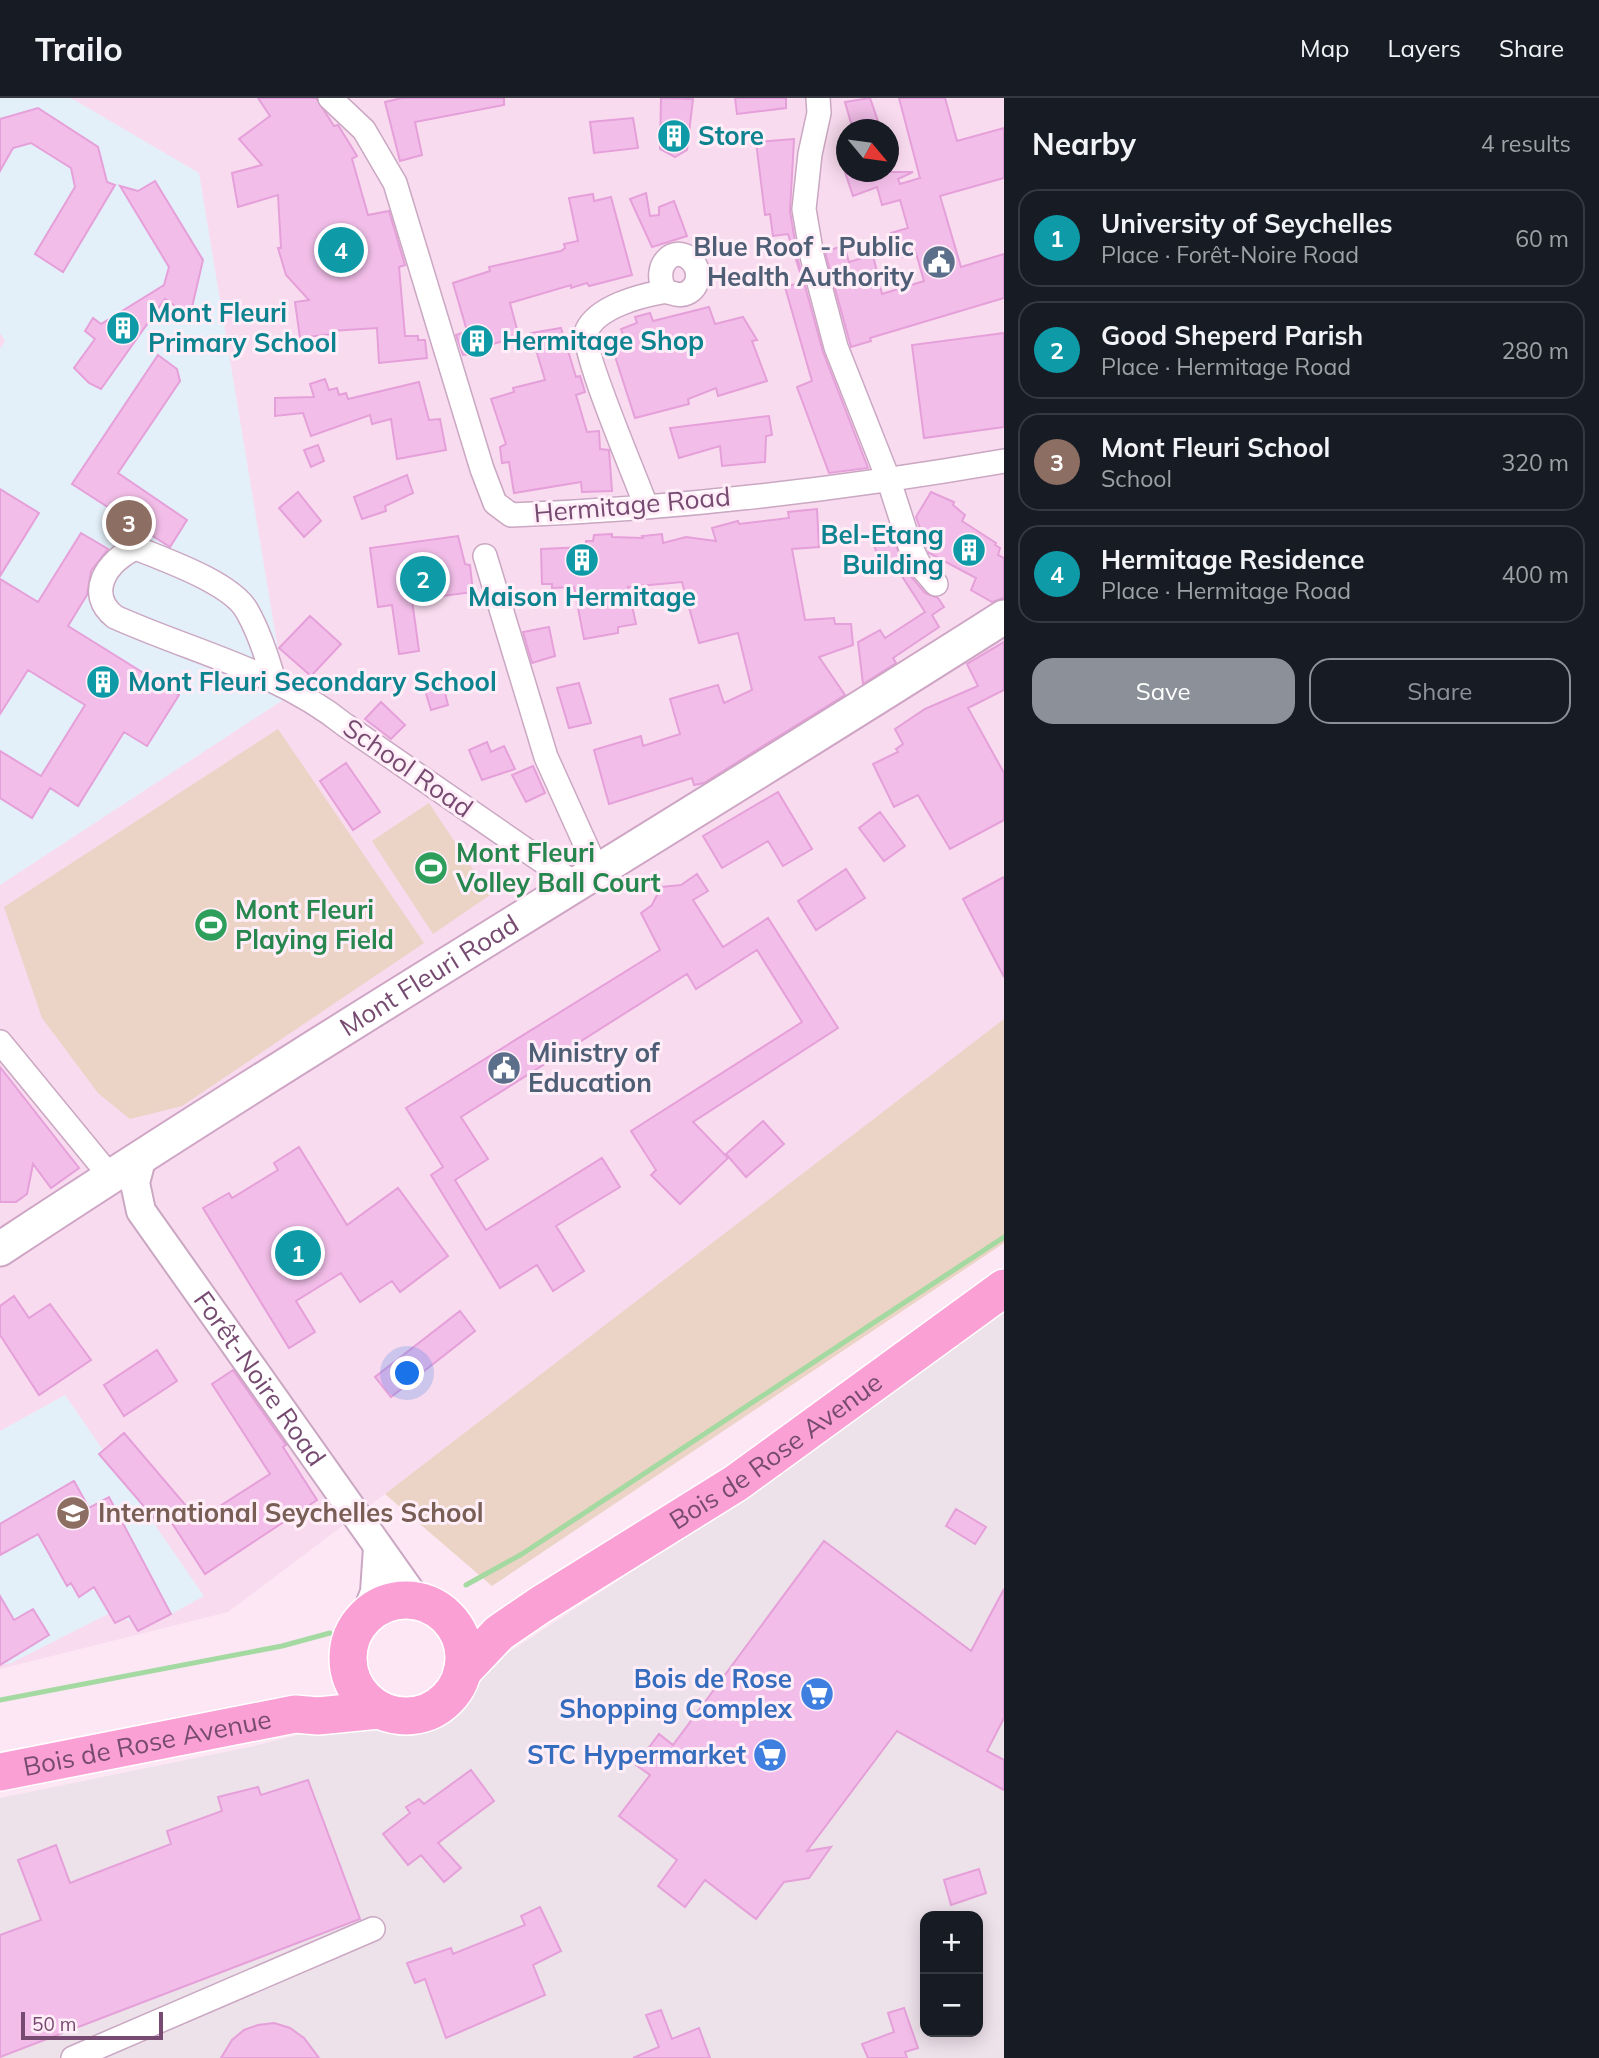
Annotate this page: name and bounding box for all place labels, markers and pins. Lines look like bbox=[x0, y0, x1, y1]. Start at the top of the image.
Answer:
building icon: Store bbox=[655, 117, 693, 155]
place label: Store bbox=[698, 119, 764, 152]
pin: 4 bbox=[318, 224, 364, 276]
place label: Blue Roof - Public Health Authority bbox=[693, 230, 915, 293]
public building icon: Blue Roof - Public Health Authority bbox=[920, 243, 958, 281]
place label: Mont Fleuri Primary School bbox=[148, 296, 337, 359]
building icon: Mont Fleuri Primary School bbox=[104, 309, 142, 347]
building icon: Hermitage Shop bbox=[458, 322, 496, 360]
place label: Hermitage Shop bbox=[502, 324, 704, 357]
pin: 3 bbox=[106, 497, 152, 549]
place label: Bel-Etang Building bbox=[820, 518, 944, 581]
building icon: Bel-Etang Building bbox=[950, 531, 988, 569]
building icon: Maison Hermitage bbox=[563, 541, 601, 579]
pin: 2 bbox=[400, 553, 446, 605]
place label: Maison Hermitage bbox=[468, 580, 696, 613]
building icon: Mont Fleuri Secondary School bbox=[84, 663, 122, 701]
place label: Mont Fleuri Secondary School bbox=[128, 665, 497, 698]
place label: Mont Fleuri Volley Ball Court bbox=[455, 836, 661, 899]
sports icon: Mont Fleuri Volley Ball Court bbox=[412, 849, 450, 887]
place label: Mont Fleuri Playing Field bbox=[235, 893, 394, 956]
sports icon: Mont Fleuri Playing Field bbox=[192, 906, 230, 944]
place label: Ministry of Education bbox=[528, 1036, 660, 1099]
public building icon: Ministry of Education bbox=[485, 1049, 523, 1087]
pin: 1 bbox=[275, 1227, 321, 1279]
school or university icon: International Seychelles School bbox=[54, 1494, 92, 1532]
place label: International Seychelles School bbox=[98, 1496, 484, 1529]
place label: Bois de Rose Shopping Complex bbox=[559, 1662, 793, 1725]
supermarket icon: Bois de Rose Shopping Complex bbox=[798, 1675, 836, 1713]
supermarket icon: STC Hypermarket bbox=[751, 1736, 789, 1774]
place label: STC Hypermarket bbox=[527, 1738, 746, 1771]

